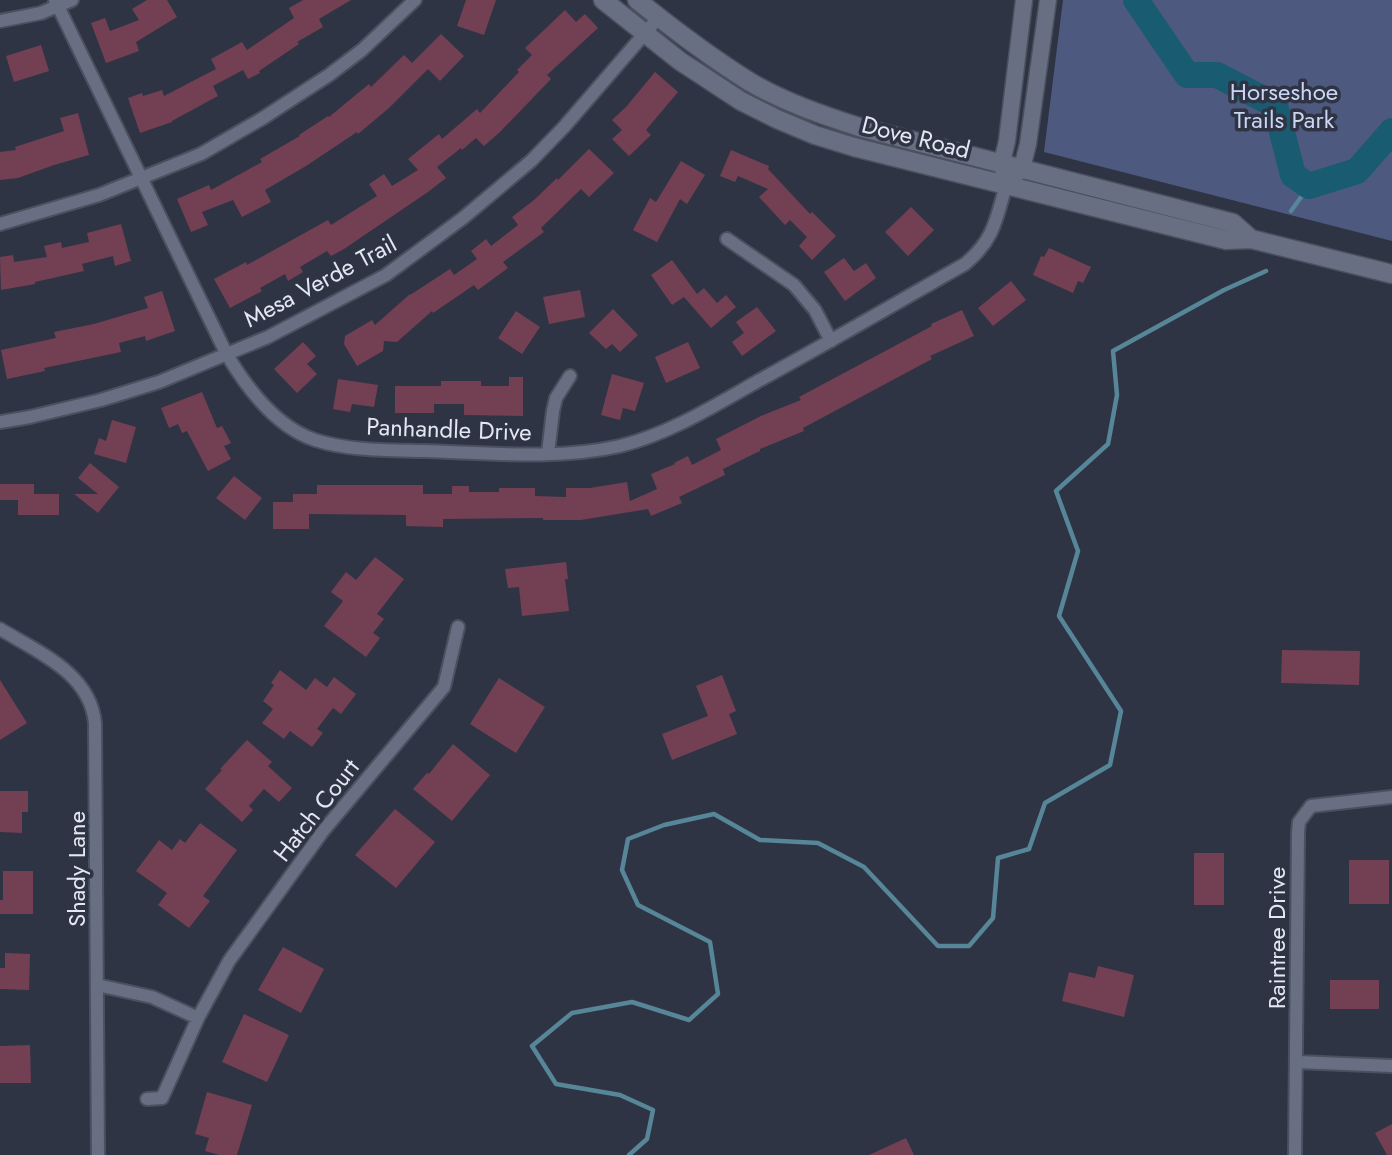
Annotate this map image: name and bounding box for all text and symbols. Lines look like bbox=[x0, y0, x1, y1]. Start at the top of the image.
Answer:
park label: Horseshoe Trails Park bbox=[1230, 74, 1338, 137]
street label: Dove Road bbox=[858, 107, 974, 167]
street label: Mesa Verde Trail bbox=[237, 226, 403, 336]
street label: Panhandle Drive bbox=[366, 409, 532, 449]
street label: Hatch Court bbox=[265, 751, 367, 869]
street label: Shady Lane bbox=[59, 811, 94, 927]
street label: Raintree Drive bbox=[1259, 867, 1294, 1009]

